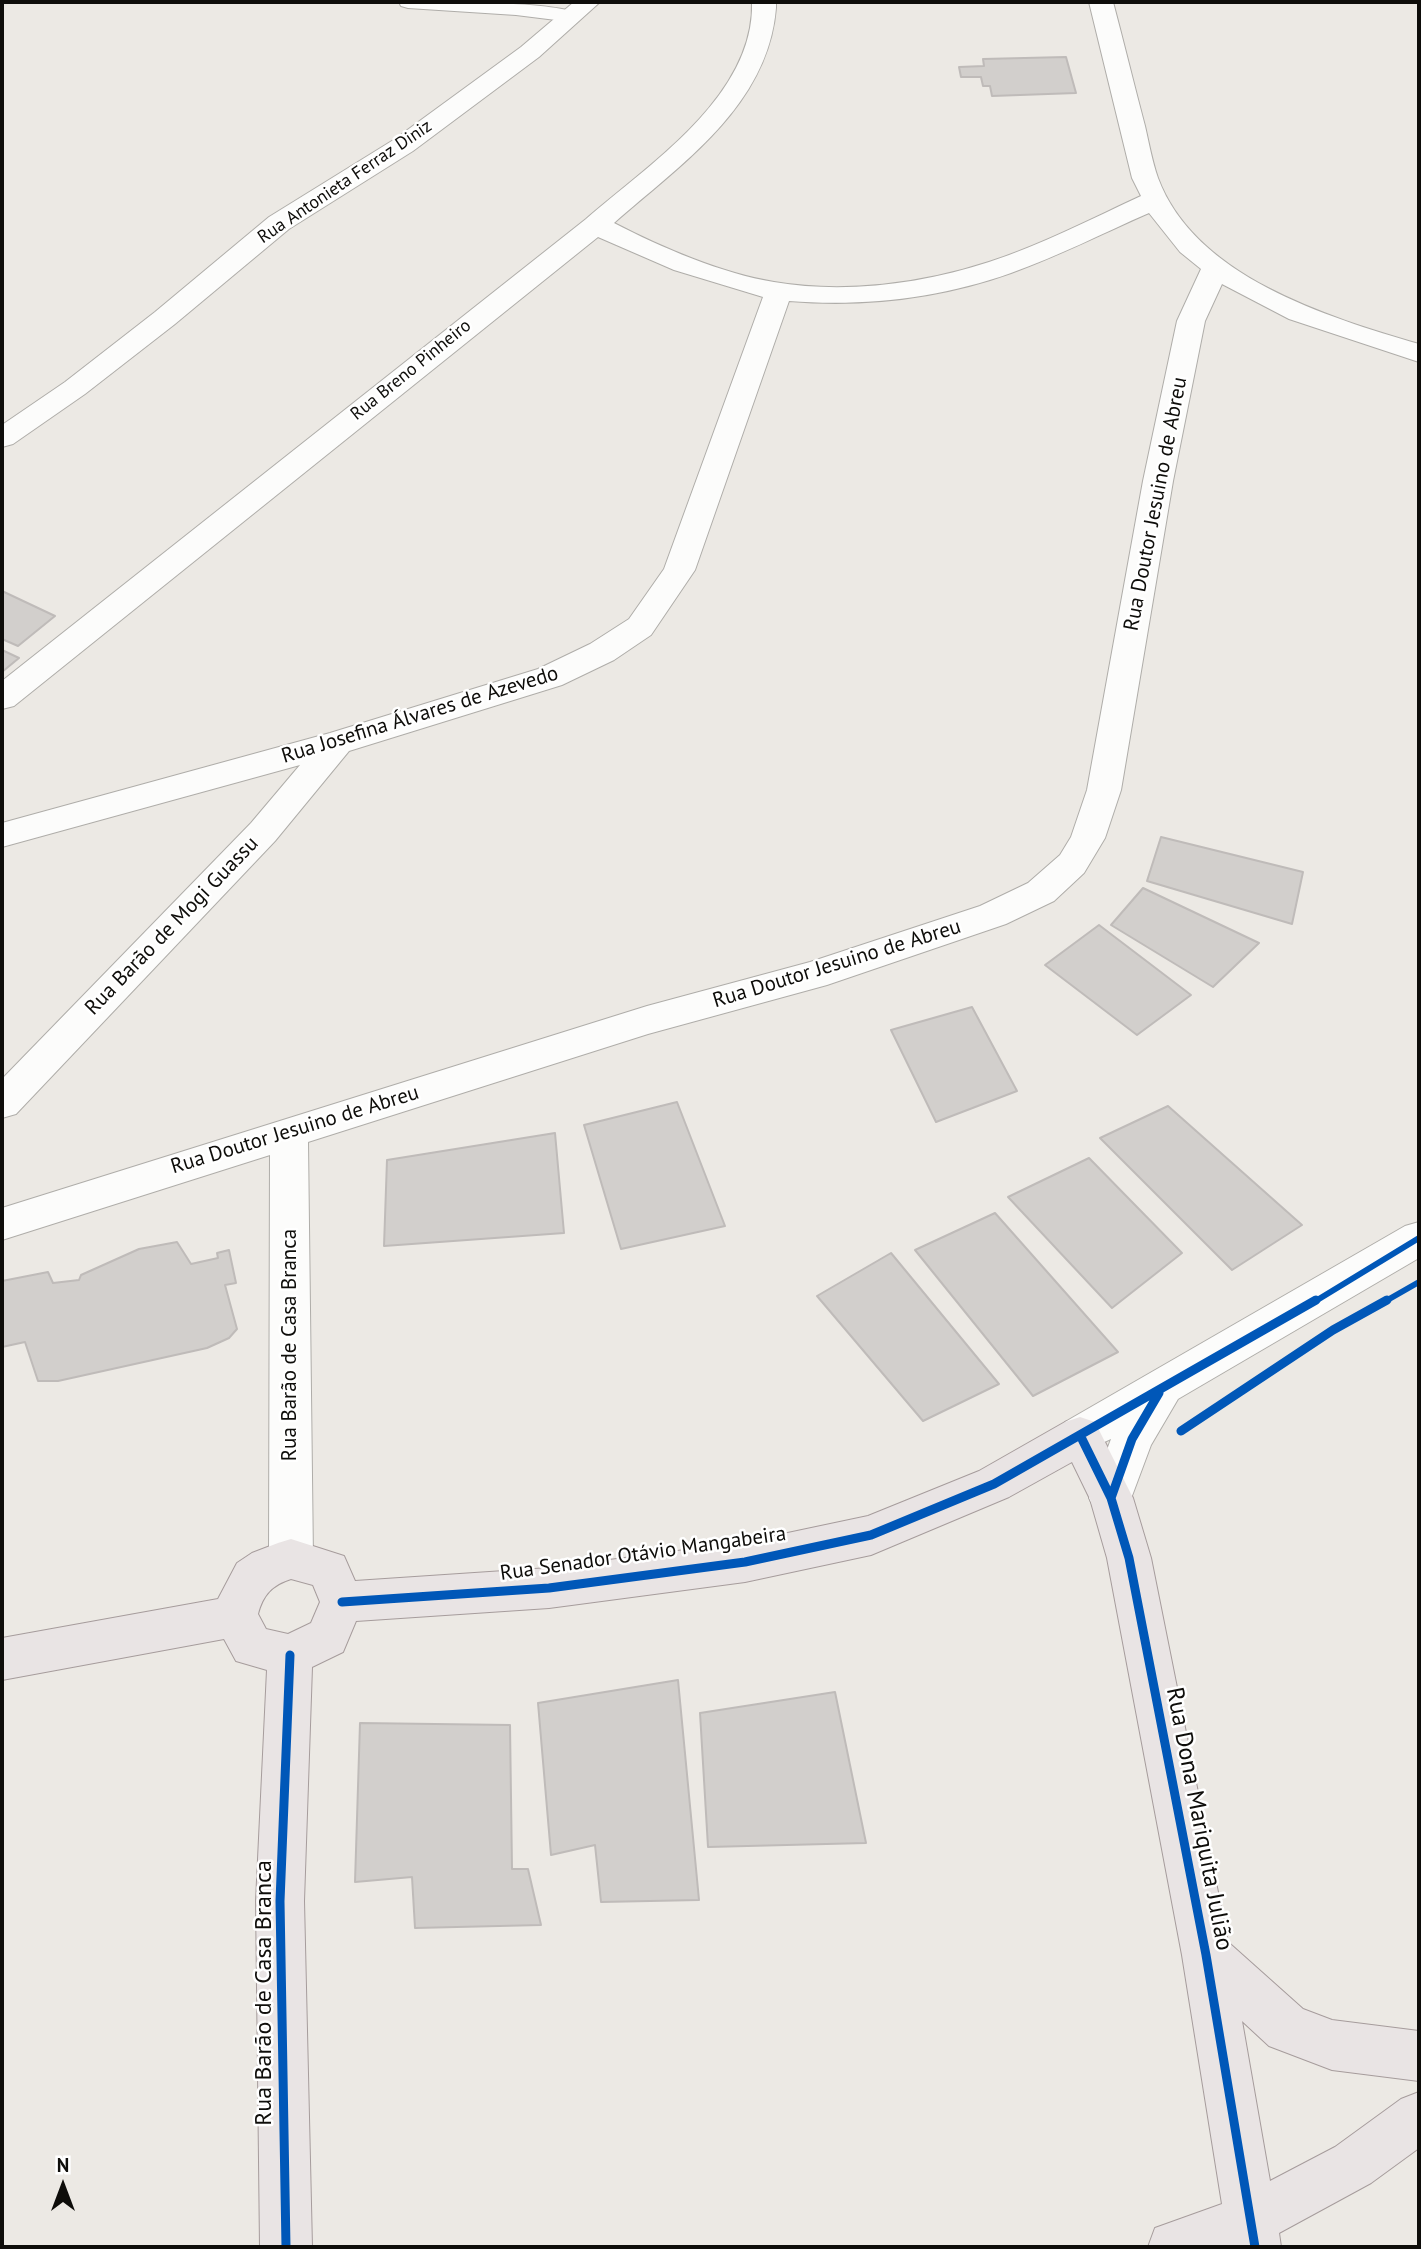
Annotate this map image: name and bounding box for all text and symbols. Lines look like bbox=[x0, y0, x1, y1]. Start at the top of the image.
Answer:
street label: Rua Antonieta Ferraz Diniz bbox=[254, 116, 436, 248]
street label: Rua Breno Pinheiro bbox=[347, 315, 475, 425]
street label: Rua Doutor Jesuino de Abreu bbox=[1119, 375, 1193, 633]
street label: Rua Josefina Álvares de Azevedo bbox=[278, 661, 562, 769]
street label: Rua Barão de Mogi Guassu bbox=[80, 832, 264, 1020]
street label: Rua Doutor Jesuino de Abreu bbox=[710, 914, 964, 1014]
street label: Rua Doutor Jesuino de Abreu bbox=[168, 1080, 422, 1180]
street label: Rua Barão de Casa Branca bbox=[277, 1229, 303, 1461]
street label: Rua Senador Otávio Mangabeira bbox=[498, 1521, 788, 1587]
street label: Rua Dona Mariquita Julião bbox=[1159, 1685, 1239, 1953]
street label: Rua Barão de Casa Branca bbox=[250, 1860, 278, 2126]
north arrow bbox=[28, 2151, 98, 2221]
text: N bbox=[57, 2153, 69, 2177]

